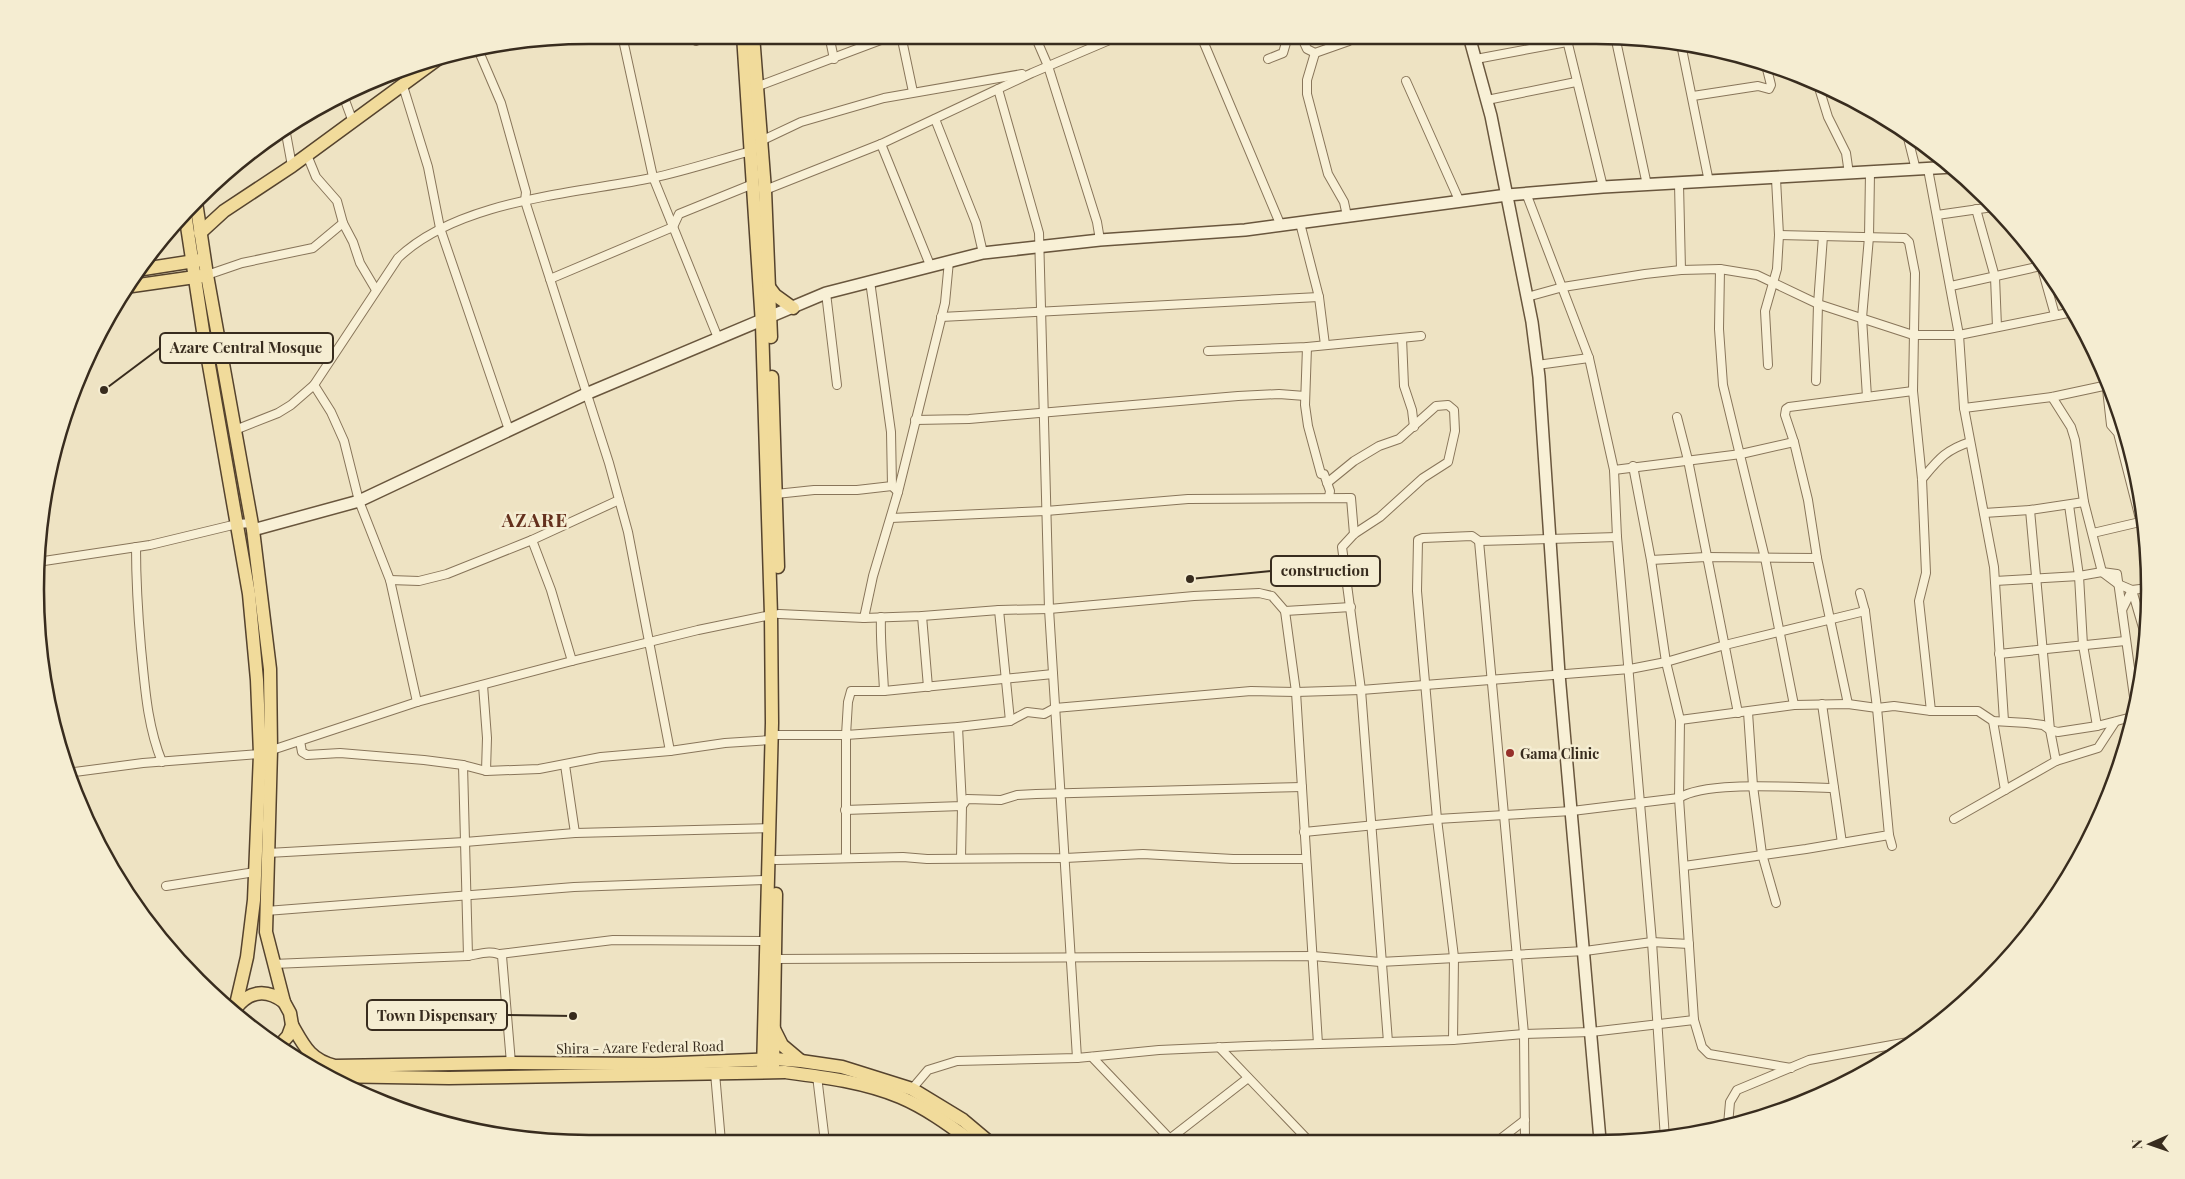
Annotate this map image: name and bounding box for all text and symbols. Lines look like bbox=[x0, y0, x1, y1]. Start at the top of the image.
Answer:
callout: Azare Central Mosque bbox=[160, 333, 333, 363]
text: Azare Central Mosque bbox=[169, 337, 323, 357]
district label: AZARE bbox=[501, 506, 568, 532]
callout: construction bbox=[1271, 556, 1380, 586]
text: construction bbox=[1281, 560, 1370, 580]
place label: Gama Clinic bbox=[1520, 744, 1599, 763]
marker: Gama Clinic bbox=[1504, 747, 1516, 759]
callout: Town Dispensary bbox=[367, 1000, 507, 1030]
text: Town Dispensary bbox=[377, 1005, 498, 1025]
street label: Shira - Azare Federal Road bbox=[556, 1036, 724, 1058]
north arrow bbox=[2125, 1119, 2175, 1169]
text: N bbox=[2127, 1139, 2146, 1150]

